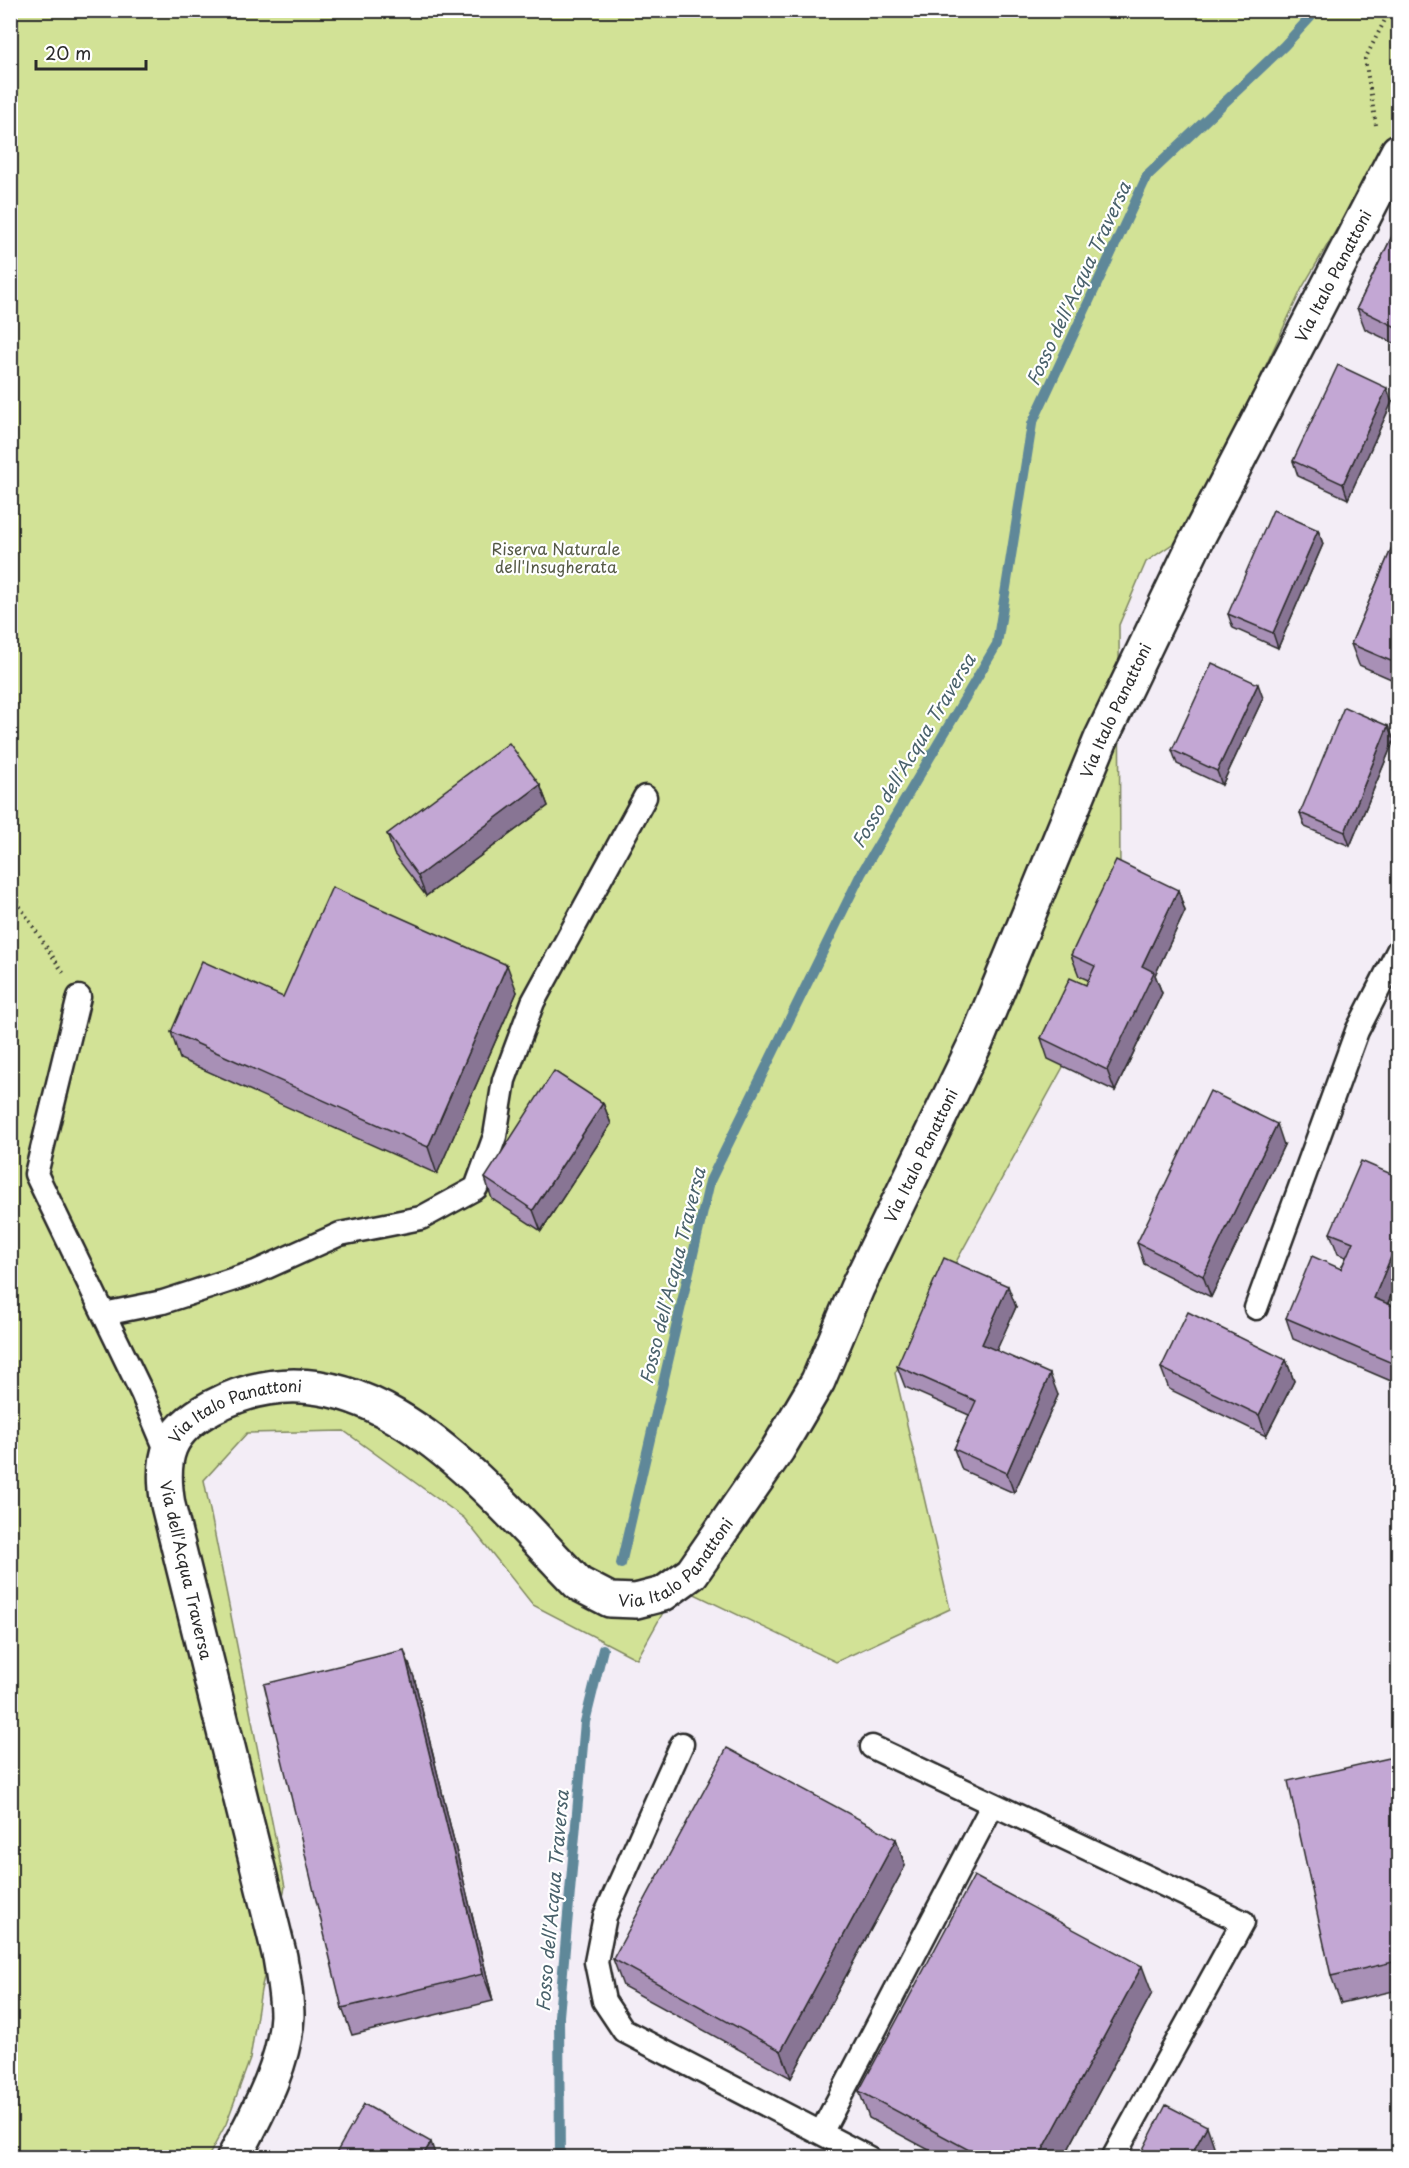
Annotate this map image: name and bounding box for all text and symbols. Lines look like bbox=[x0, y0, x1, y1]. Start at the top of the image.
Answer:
scale bar bbox=[36, 33, 146, 71]
text: 20 m bbox=[45, 39, 91, 66]
water label: Fosso dell'Acqua Traversa bbox=[1019, 177, 1137, 390]
street label: Via Italo Panattoni bbox=[1288, 205, 1377, 346]
park label: Riserva Naturale dell'Insugherata bbox=[492, 536, 620, 578]
street label: Via Italo Panattoni bbox=[1073, 639, 1156, 781]
water label: Fosso dell'Acqua Traversa bbox=[844, 648, 982, 852]
street label: Via Italo Panattoni bbox=[877, 1084, 963, 1226]
water label: Fosso dell'Acqua Traversa bbox=[632, 1164, 712, 1387]
street label: Via Italo Panattoni bbox=[162, 1373, 302, 1447]
street label: Via dell'Acqua Traversa bbox=[155, 1478, 219, 1662]
street label: Via Italo Panattoni bbox=[618, 1512, 738, 1612]
water label: Fosso dell'Acqua Traversa bbox=[528, 1789, 575, 2013]

